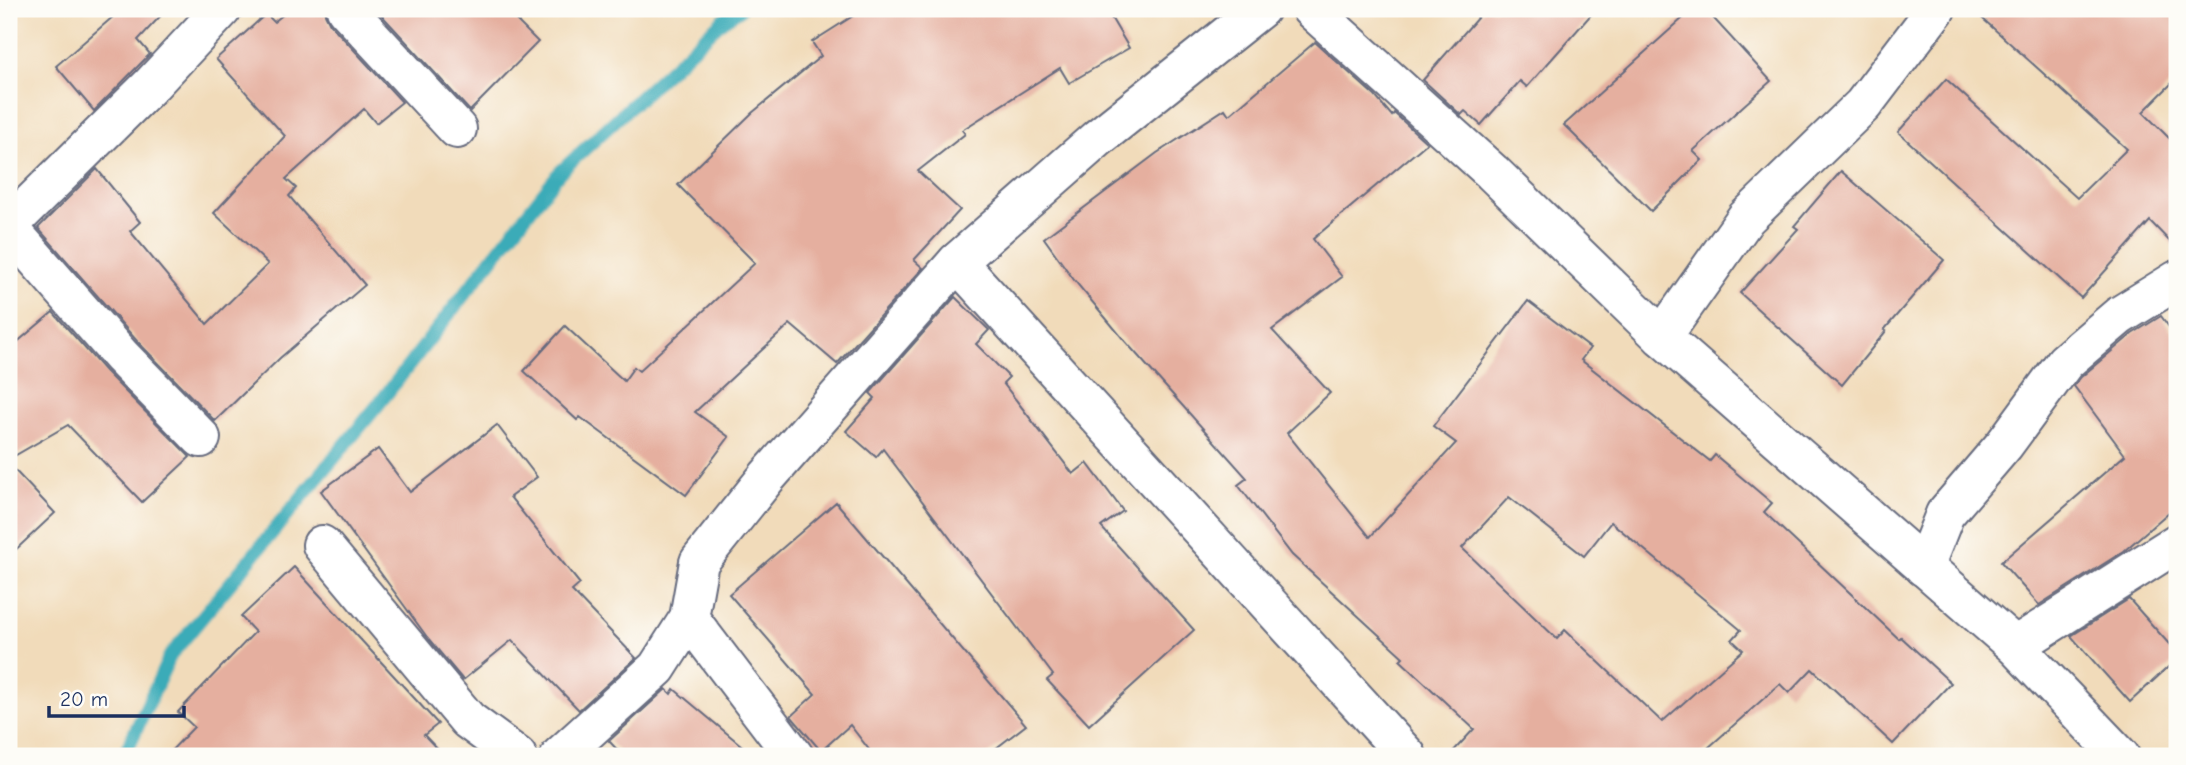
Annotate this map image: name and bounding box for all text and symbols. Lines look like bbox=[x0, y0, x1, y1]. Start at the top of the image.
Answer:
scale bar bbox=[49, 674, 184, 718]
text: 20 m bbox=[60, 687, 108, 711]

